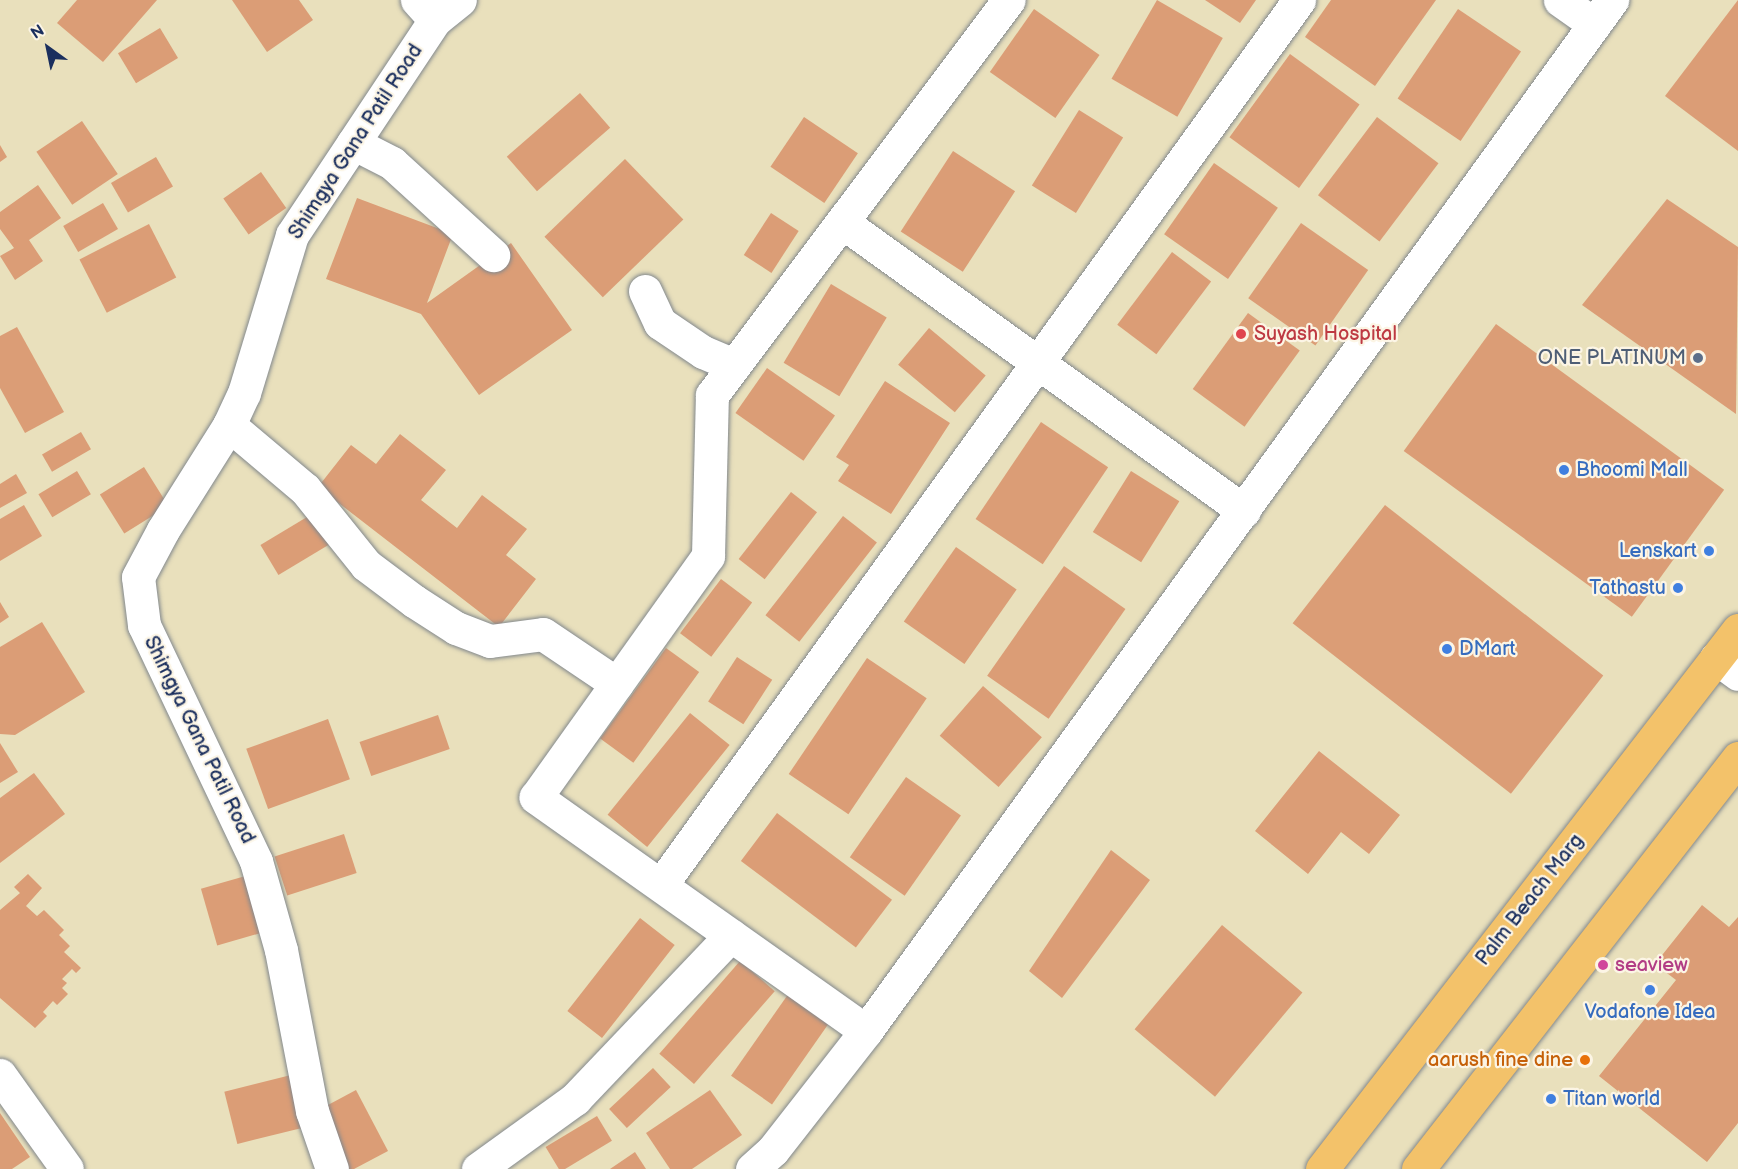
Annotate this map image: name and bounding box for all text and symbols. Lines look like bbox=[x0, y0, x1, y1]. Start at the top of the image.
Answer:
north arrow bbox=[18, 18, 78, 78]
text: N bbox=[28, 21, 48, 44]
street label: Shimgya Gana Patil Road bbox=[284, 40, 428, 244]
place label: Suyash Hospital bbox=[1254, 322, 1397, 346]
marker: Suyash Hospital bbox=[1232, 325, 1250, 343]
place label: ONE PLATINUM bbox=[1538, 346, 1686, 370]
marker: ONE PLATINUM bbox=[1691, 351, 1705, 365]
place label: Bhoomi Mall bbox=[1576, 458, 1688, 482]
marker: Bhoomi Mall bbox=[1557, 463, 1571, 477]
place label: Lenskart bbox=[1619, 539, 1697, 563]
marker: Lenskart bbox=[1702, 544, 1716, 558]
place label: Tathastu bbox=[1589, 576, 1666, 600]
marker: Tathastu bbox=[1671, 581, 1685, 595]
street label: Shimgya Gana Patil Road bbox=[138, 632, 260, 848]
place label: DMart bbox=[1459, 637, 1516, 661]
marker: DMart bbox=[1440, 642, 1454, 656]
street label: Palm Beach Marg bbox=[1471, 829, 1589, 971]
place label: seaview bbox=[1615, 953, 1688, 977]
marker: seaview bbox=[1596, 958, 1610, 972]
marker: Vodafone Idea bbox=[1643, 983, 1657, 997]
place label: Vodafone Idea bbox=[1584, 1000, 1716, 1024]
place label: aarush fine dine bbox=[1428, 1048, 1573, 1072]
marker: aarush fine dine bbox=[1578, 1053, 1592, 1067]
place label: Titan world bbox=[1563, 1087, 1660, 1111]
marker: Titan world bbox=[1544, 1092, 1558, 1106]

